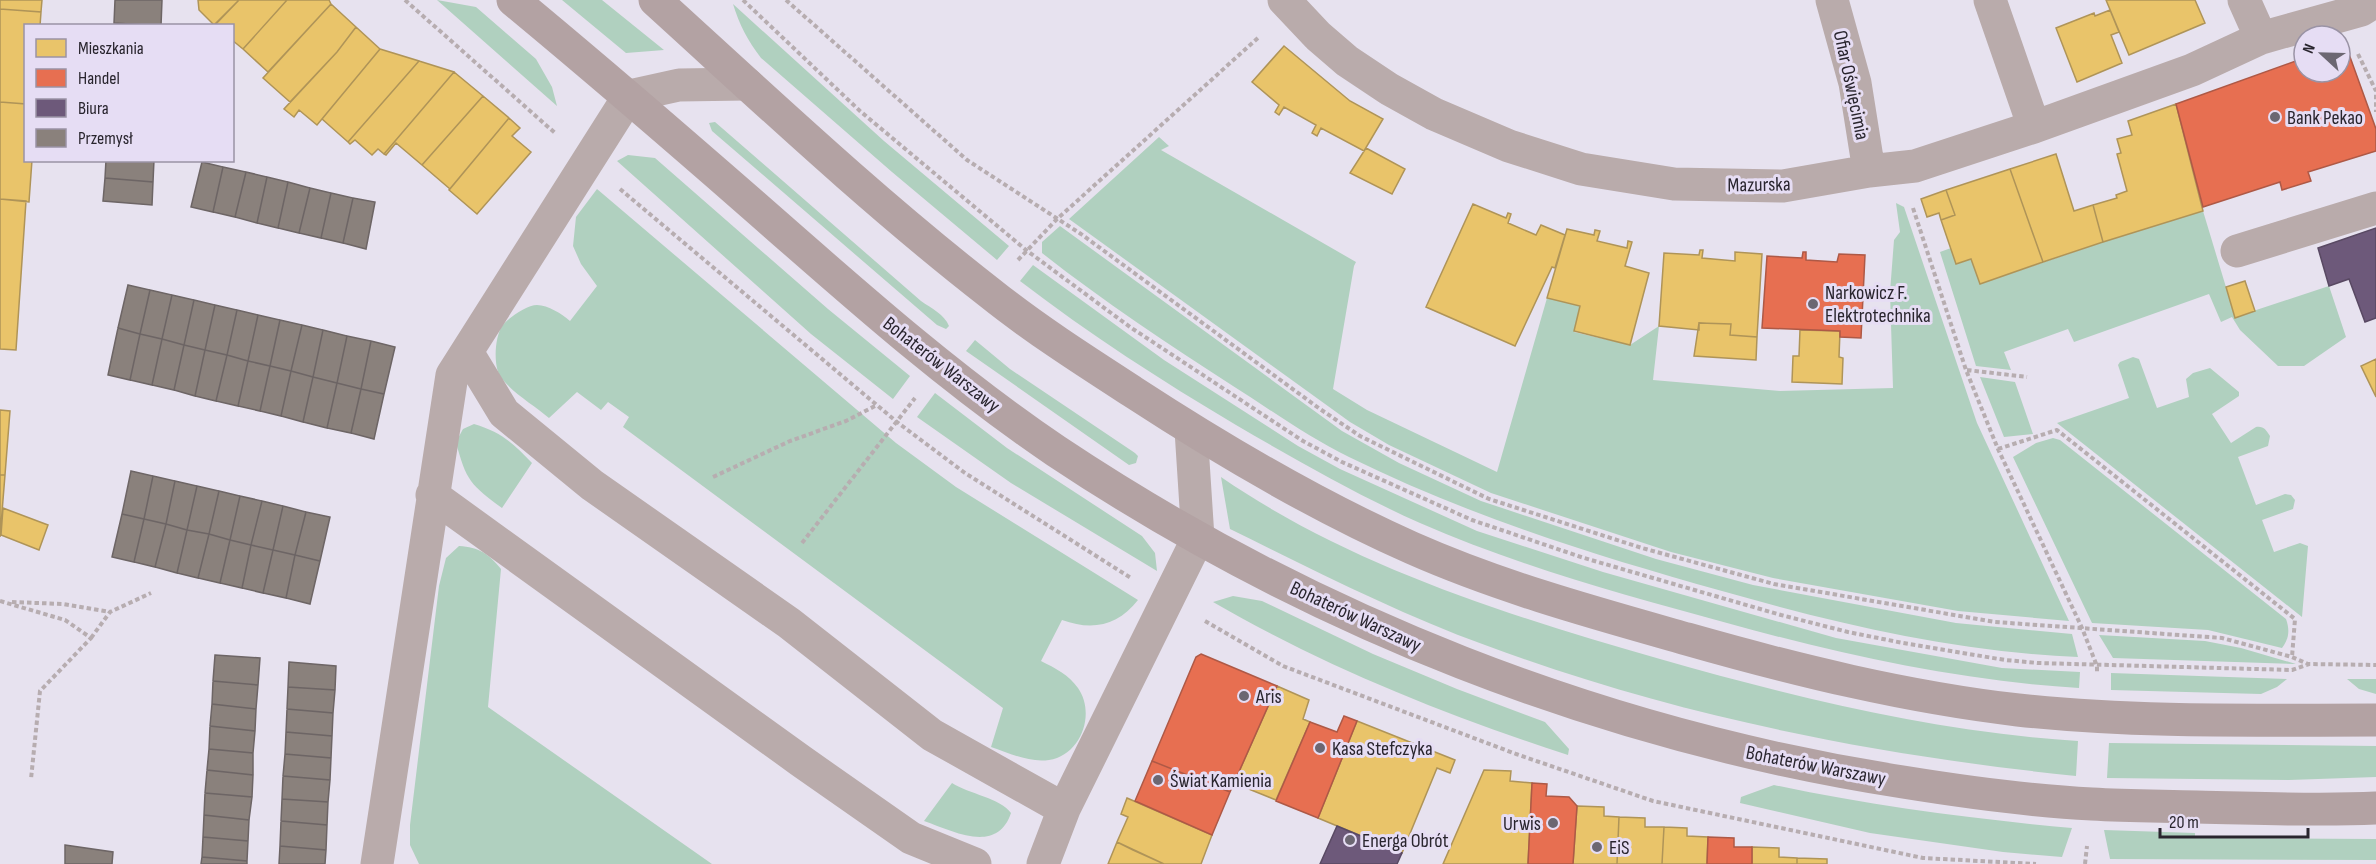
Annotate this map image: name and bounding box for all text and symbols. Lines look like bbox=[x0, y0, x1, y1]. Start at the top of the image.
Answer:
legend bbox=[24, 24, 234, 162]
north arrow bbox=[2292, 24, 2352, 84]
street label: Ofiar Oświęcimia bbox=[1828, 28, 1874, 142]
text: Mieszkania bbox=[78, 38, 144, 59]
text: N bbox=[2299, 41, 2320, 56]
text: Handel bbox=[78, 68, 120, 89]
text: Biura bbox=[78, 98, 109, 119]
place label: Bank Pekao bbox=[2287, 106, 2363, 130]
marker: Bank Pekao bbox=[2268, 110, 2282, 124]
text: Przemysł bbox=[78, 128, 133, 149]
street label: Mazurska bbox=[1727, 172, 1791, 198]
place label: Narkowicz F. Elektrotechnika bbox=[1825, 281, 1931, 328]
marker: Narkowicz F. Elektrotechnika bbox=[1806, 297, 1820, 311]
street label: Bohaterów Warszawy bbox=[878, 312, 1005, 418]
street label: Bohaterów Warszawy bbox=[1286, 576, 1425, 658]
place label: Aris bbox=[1255, 685, 1282, 709]
marker: Aris bbox=[1237, 689, 1251, 703]
place label: Kasa Stefczyka bbox=[1332, 737, 1433, 761]
marker: Kasa Stefczyka bbox=[1313, 741, 1327, 755]
street label: Bohaterów Warszawy bbox=[1744, 741, 1888, 791]
place label: Świat Kamienia bbox=[1170, 769, 1272, 793]
marker: Świat Kamienia bbox=[1151, 773, 1165, 787]
scale bar bbox=[2160, 801, 2308, 839]
place label: Urwis bbox=[1503, 812, 1541, 836]
text: 20 m bbox=[2169, 812, 2199, 833]
marker: Urwis bbox=[1546, 816, 1560, 830]
place label: Energa Obrót bbox=[1362, 829, 1449, 853]
marker: Energa Obrót bbox=[1343, 833, 1357, 847]
place label: EiS bbox=[1609, 836, 1630, 860]
marker: EiS bbox=[1590, 840, 1604, 854]

